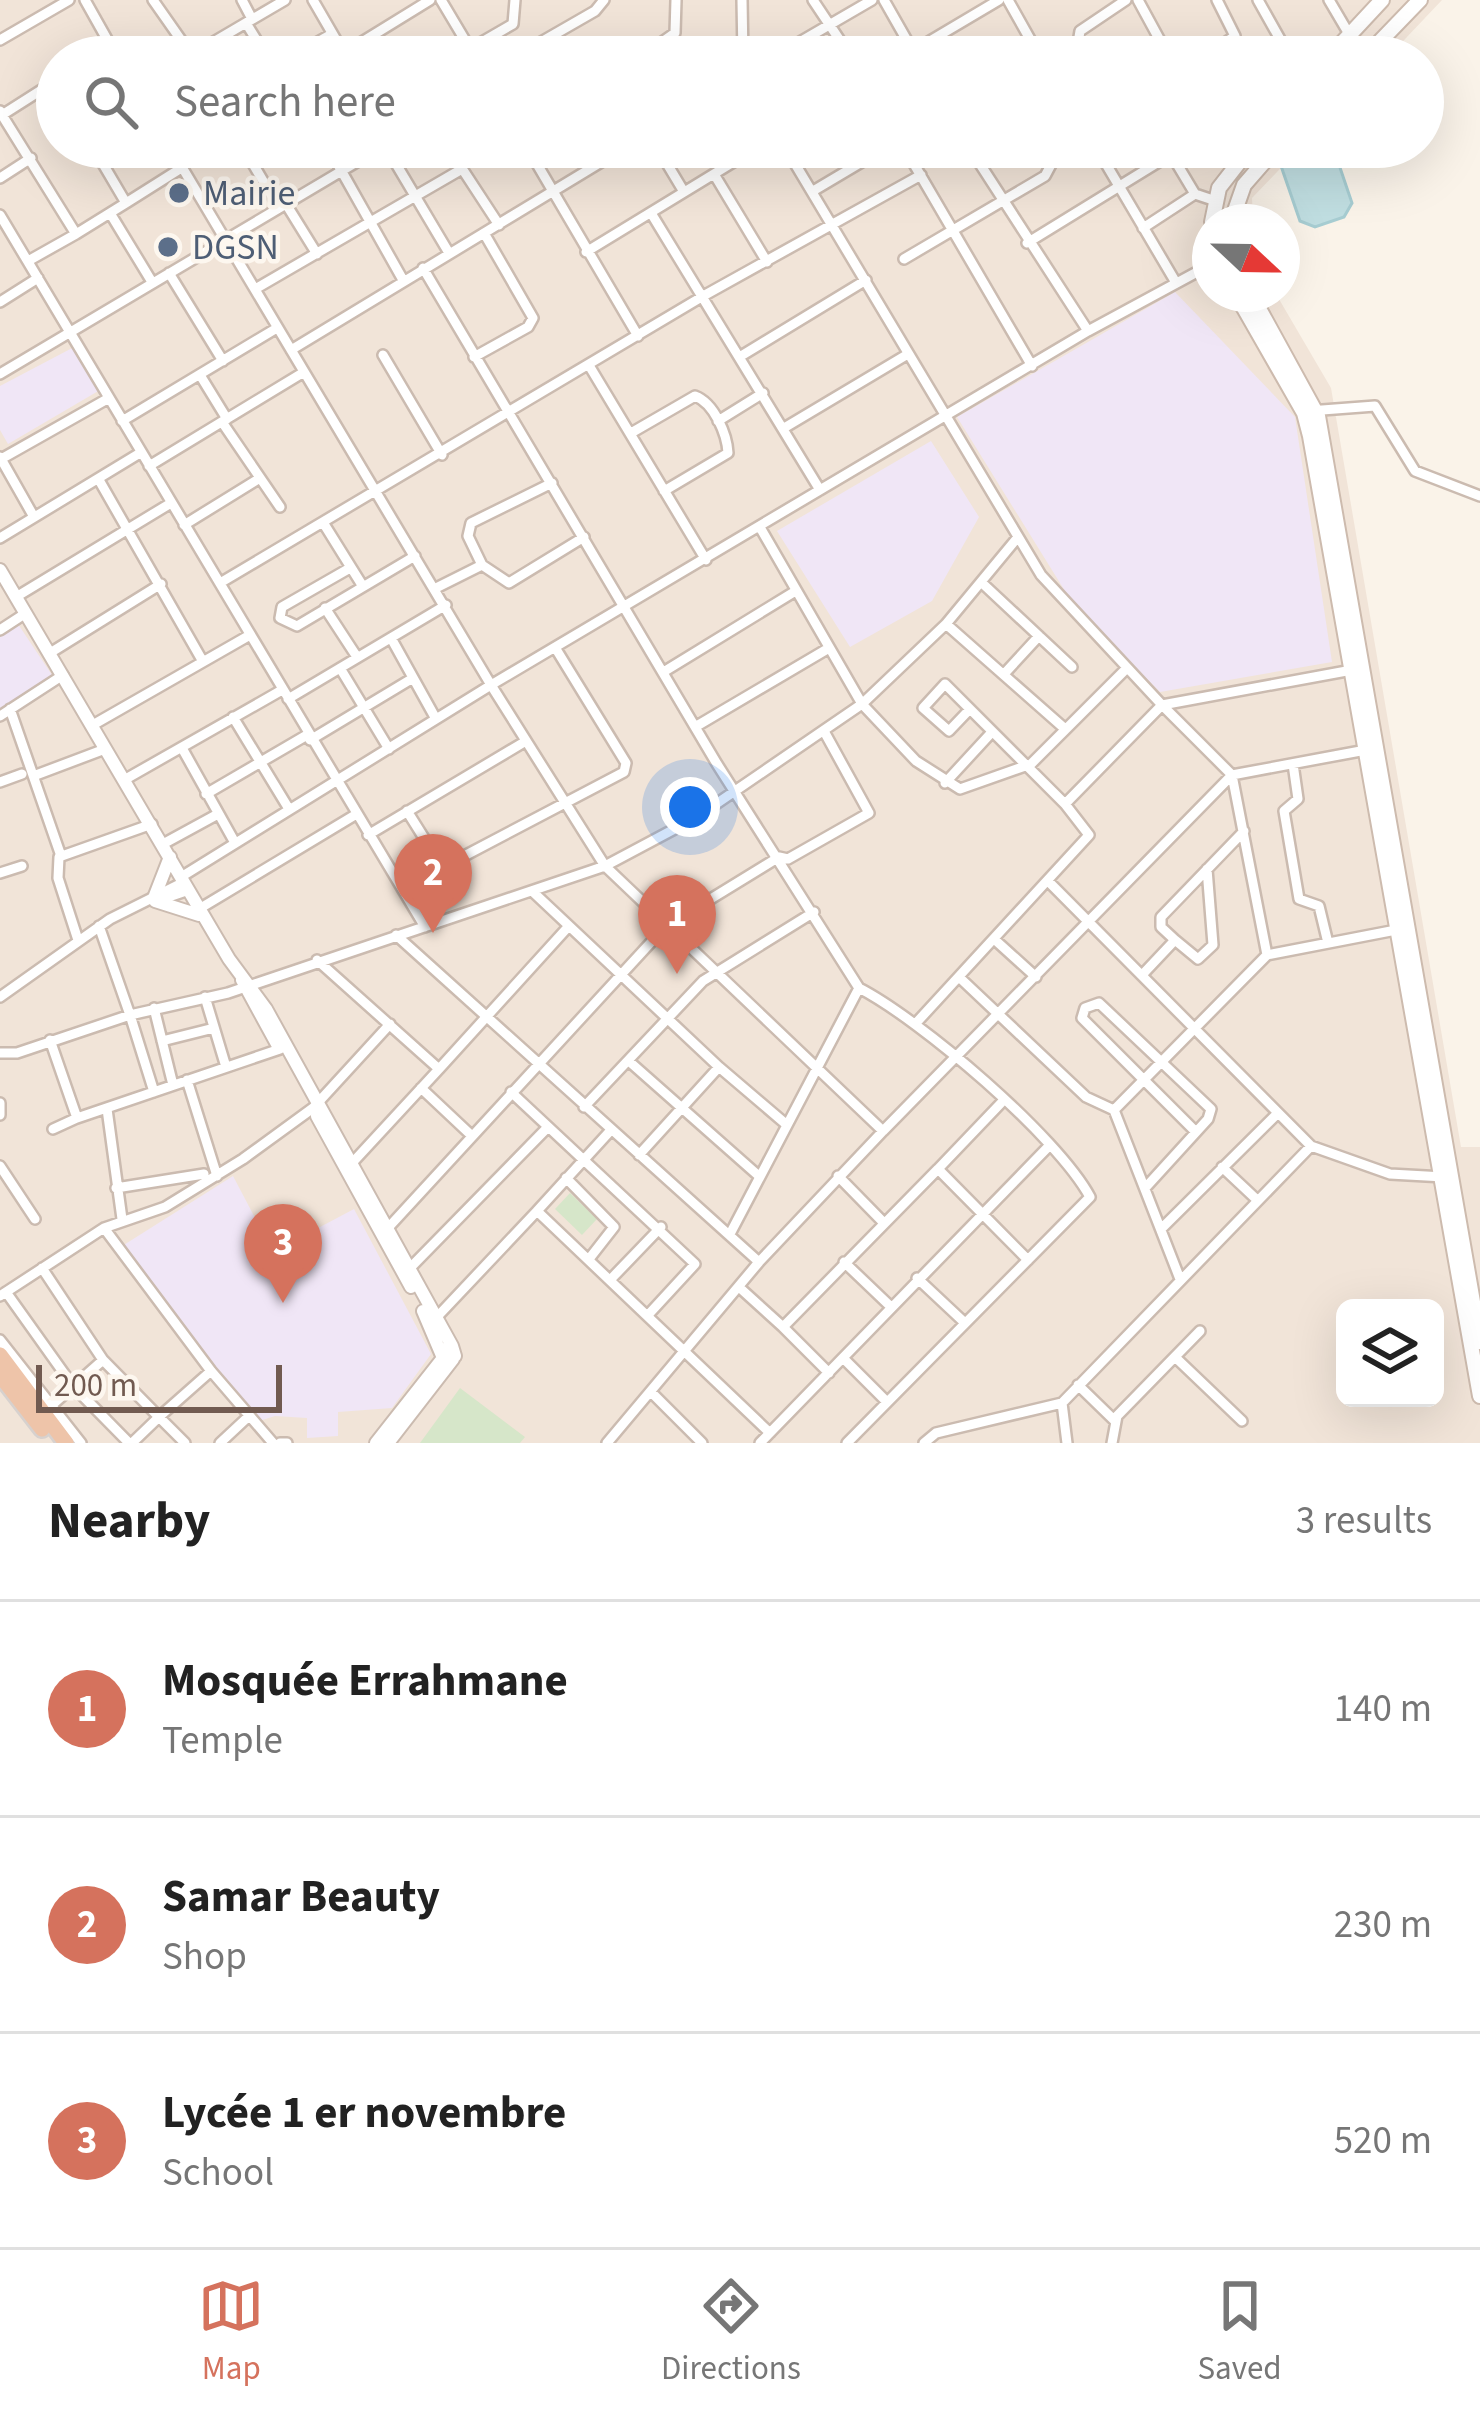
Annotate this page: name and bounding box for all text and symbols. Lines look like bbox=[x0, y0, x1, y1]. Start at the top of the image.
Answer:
search box bbox=[36, 36, 1444, 168]
icon: search bbox=[78, 69, 144, 135]
text: Search here bbox=[174, 70, 396, 134]
place label: Mairie bbox=[203, 168, 295, 219]
marker: Mairie bbox=[166, 180, 192, 206]
north arrow bbox=[1192, 204, 1300, 312]
place label: DGSN bbox=[192, 222, 279, 273]
marker: DGSN bbox=[155, 234, 181, 260]
your location bbox=[660, 777, 720, 837]
pin: 2 bbox=[394, 834, 472, 933]
pin: 1 bbox=[638, 875, 716, 974]
pin: 3 bbox=[244, 1204, 322, 1303]
map controls bbox=[1336, 1299, 1444, 1407]
button: layers bbox=[1336, 1299, 1444, 1407]
scale bar bbox=[36, 1359, 282, 1412]
text: 200 m bbox=[54, 1362, 137, 1409]
text: Nearby bbox=[48, 1485, 210, 1557]
text: 3 results bbox=[1296, 1493, 1432, 1549]
text: Mosquée Errahmane bbox=[162, 1649, 568, 1713]
text: 1 bbox=[77, 1681, 97, 1737]
text: 140 m bbox=[1334, 1681, 1432, 1737]
text: Temple bbox=[162, 1713, 283, 1769]
text: Samar Beauty bbox=[162, 1865, 440, 1929]
text: 2 bbox=[77, 1897, 97, 1953]
text: 230 m bbox=[1334, 1897, 1432, 1953]
text: Shop bbox=[162, 1929, 247, 1985]
text: Lycée 1 er novembre bbox=[162, 2081, 566, 2145]
text: 3 bbox=[77, 2113, 97, 2169]
text: 520 m bbox=[1334, 2113, 1432, 2169]
text: School bbox=[162, 2145, 274, 2201]
tab: Map bbox=[198, 2273, 264, 2392]
tab: Directions bbox=[661, 2273, 801, 2392]
tab: Saved bbox=[1197, 2273, 1282, 2392]

